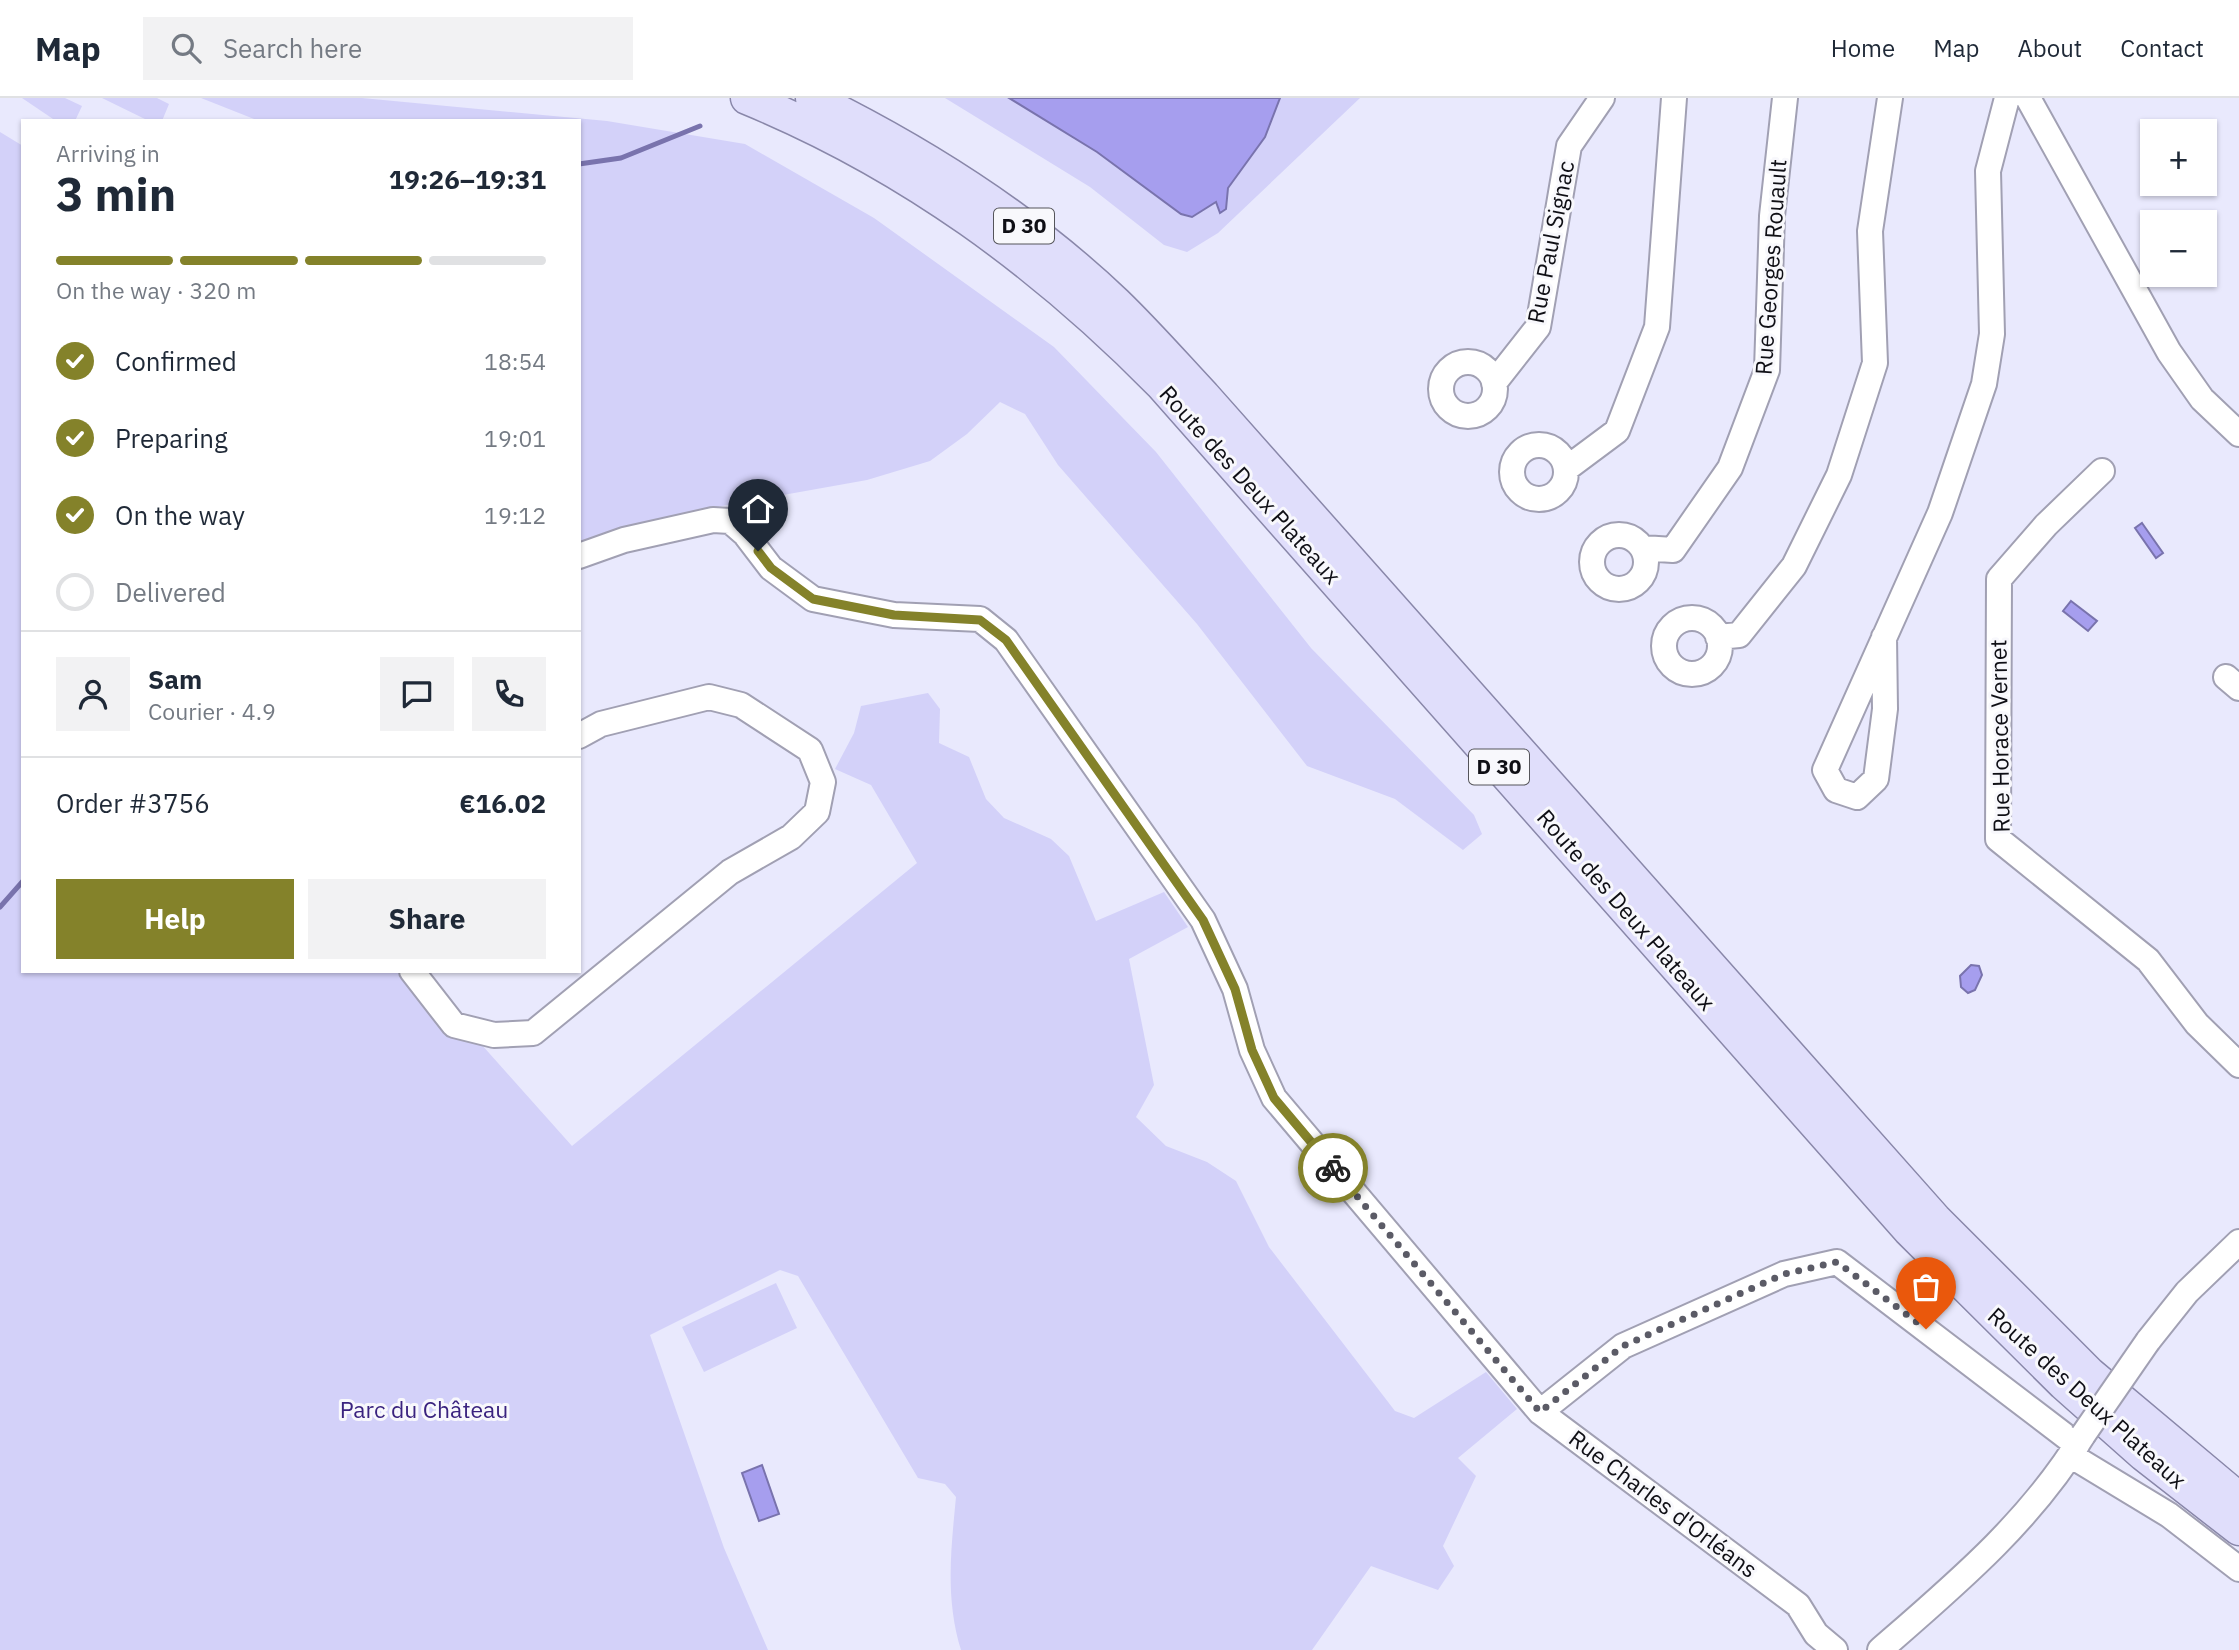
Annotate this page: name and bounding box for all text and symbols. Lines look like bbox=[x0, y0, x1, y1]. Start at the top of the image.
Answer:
search box bbox=[143, 17, 633, 80]
text: Map bbox=[35, 27, 101, 70]
icon: search bbox=[167, 29, 205, 67]
text: Search here bbox=[223, 31, 362, 65]
text: Home bbox=[1831, 32, 1895, 64]
text: Map bbox=[1933, 32, 1979, 64]
text: About bbox=[2017, 32, 2082, 64]
text: Contact bbox=[2120, 32, 2204, 64]
map controls bbox=[2140, 119, 2217, 287]
button: + bbox=[2140, 119, 2217, 196]
text: Arriving in bbox=[56, 138, 160, 168]
street label: Rue Paul Signac bbox=[1520, 158, 1580, 326]
street label: Rue Georges Rouault bbox=[1747, 158, 1793, 376]
text: 19:26–19:31 bbox=[389, 162, 546, 196]
text: 3 min bbox=[56, 164, 176, 224]
road number: D 30 bbox=[994, 208, 1054, 244]
button: − bbox=[2140, 210, 2217, 287]
text: On the way · 320 m bbox=[56, 275, 256, 305]
icon: check bbox=[56, 342, 94, 380]
text: Confirmed bbox=[115, 344, 237, 378]
text: 18:54 bbox=[484, 346, 546, 376]
street label: Route des Deux Plateaux bbox=[1154, 379, 1348, 590]
icon: check bbox=[56, 419, 94, 457]
text: Preparing bbox=[115, 421, 228, 455]
text: 19:01 bbox=[484, 423, 546, 453]
pin bbox=[728, 479, 788, 551]
icon: home bbox=[739, 490, 777, 528]
icon: check bbox=[56, 496, 94, 534]
text: On the way bbox=[115, 498, 245, 532]
text: 19:12 bbox=[484, 500, 546, 530]
text: Delivered bbox=[115, 575, 226, 609]
street label: Rue Horace Vernet bbox=[1982, 639, 2016, 833]
button: person bbox=[56, 657, 130, 731]
button: chat bbox=[380, 657, 454, 731]
button: phone bbox=[472, 657, 546, 731]
text: Sam bbox=[148, 662, 202, 696]
text: Courier · 4.9 bbox=[148, 696, 276, 726]
road number: D 30 bbox=[1469, 750, 1529, 784]
text: Order #3756 bbox=[56, 786, 210, 820]
text: €16.02 bbox=[459, 786, 546, 820]
street label: Route des Deux Plateaux bbox=[1531, 802, 1723, 1017]
button: Help bbox=[56, 879, 294, 959]
button: Share bbox=[308, 879, 546, 959]
courier bbox=[1298, 1133, 1368, 1203]
icon: bike bbox=[1314, 1149, 1352, 1187]
pin bbox=[1896, 1257, 1956, 1329]
icon: bag bbox=[1907, 1268, 1945, 1306]
street label: Route des Deux Plateaux bbox=[1982, 1300, 2194, 1495]
park label: Parc du Château bbox=[340, 1394, 508, 1424]
street label: Rue Charles d'Orléans bbox=[1563, 1423, 1764, 1584]

